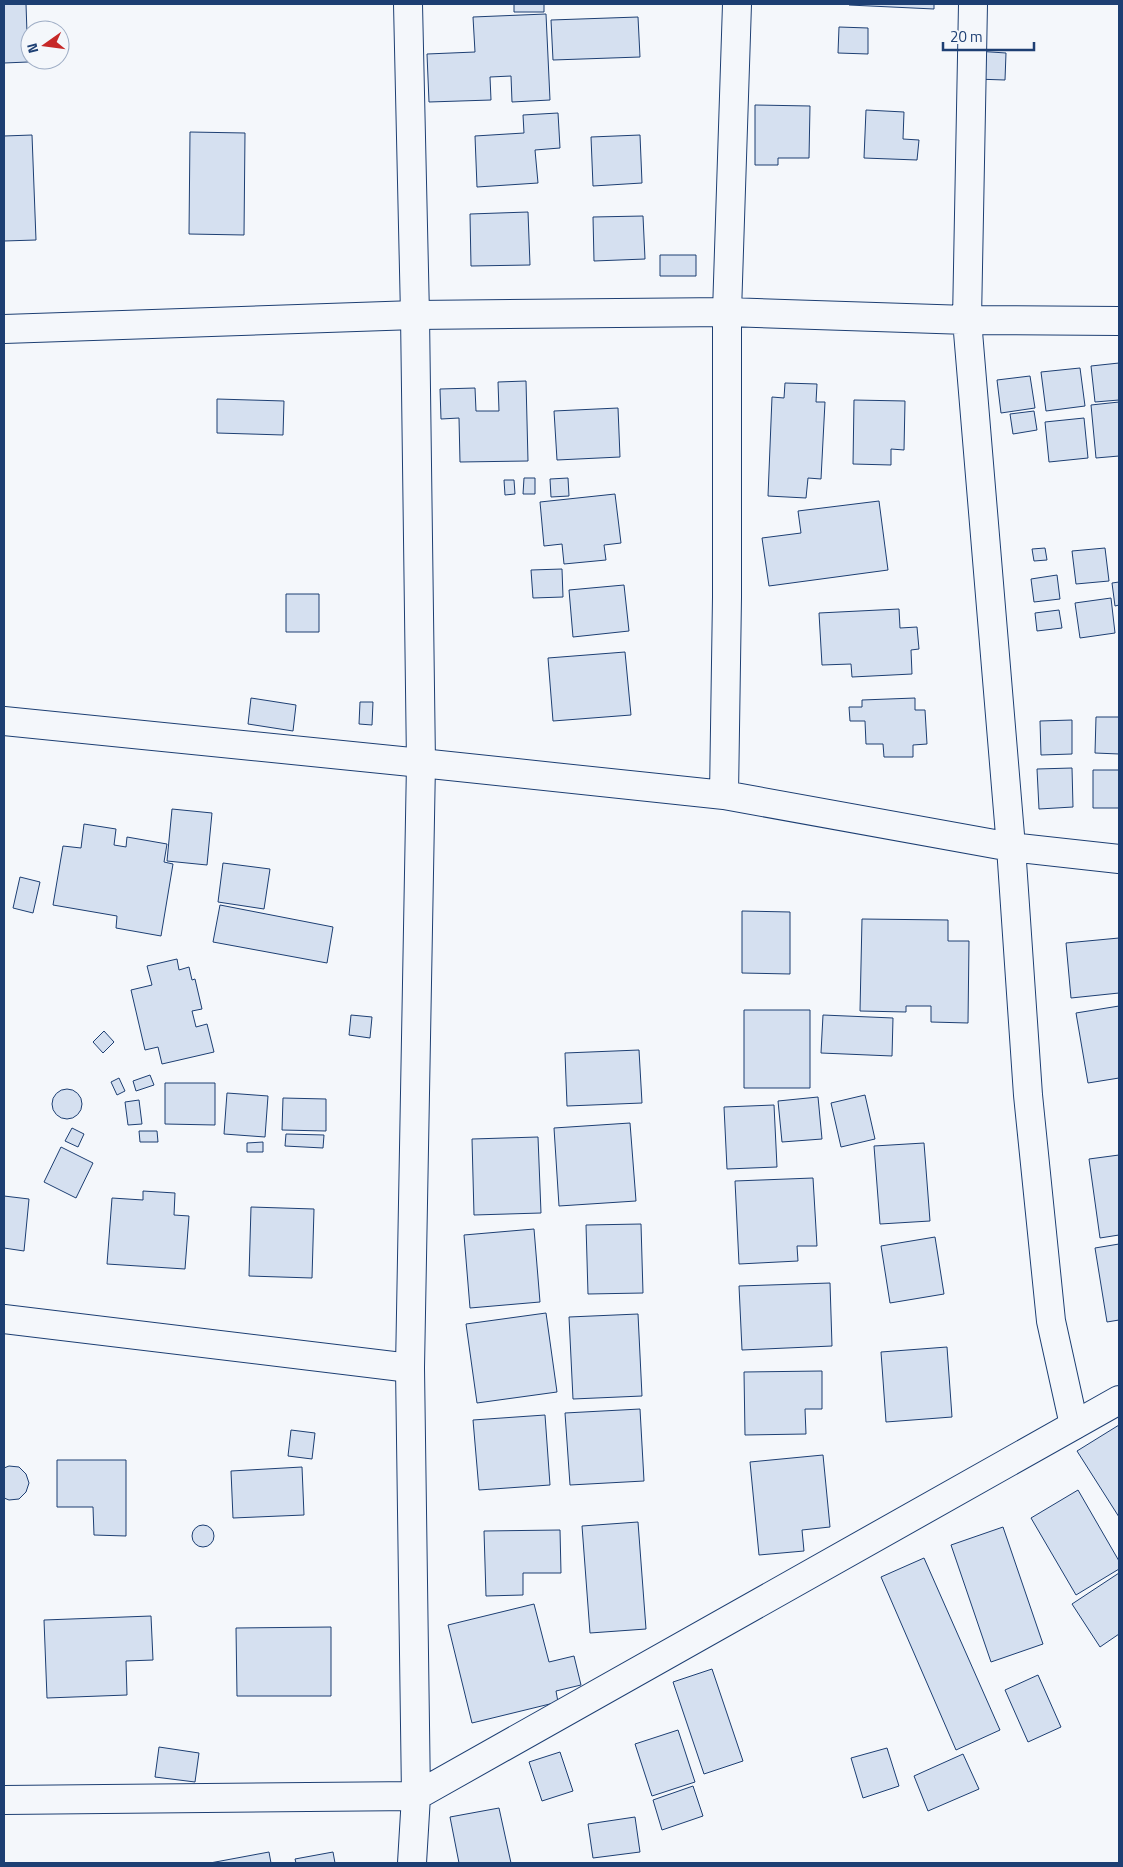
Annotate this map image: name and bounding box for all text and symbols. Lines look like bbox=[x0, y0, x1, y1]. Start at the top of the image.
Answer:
north arrow bbox=[20, 20, 70, 70]
scale bar bbox=[943, 20, 1034, 52]
text: 20 m bbox=[950, 25, 983, 48]
text: N bbox=[21, 41, 43, 56]

